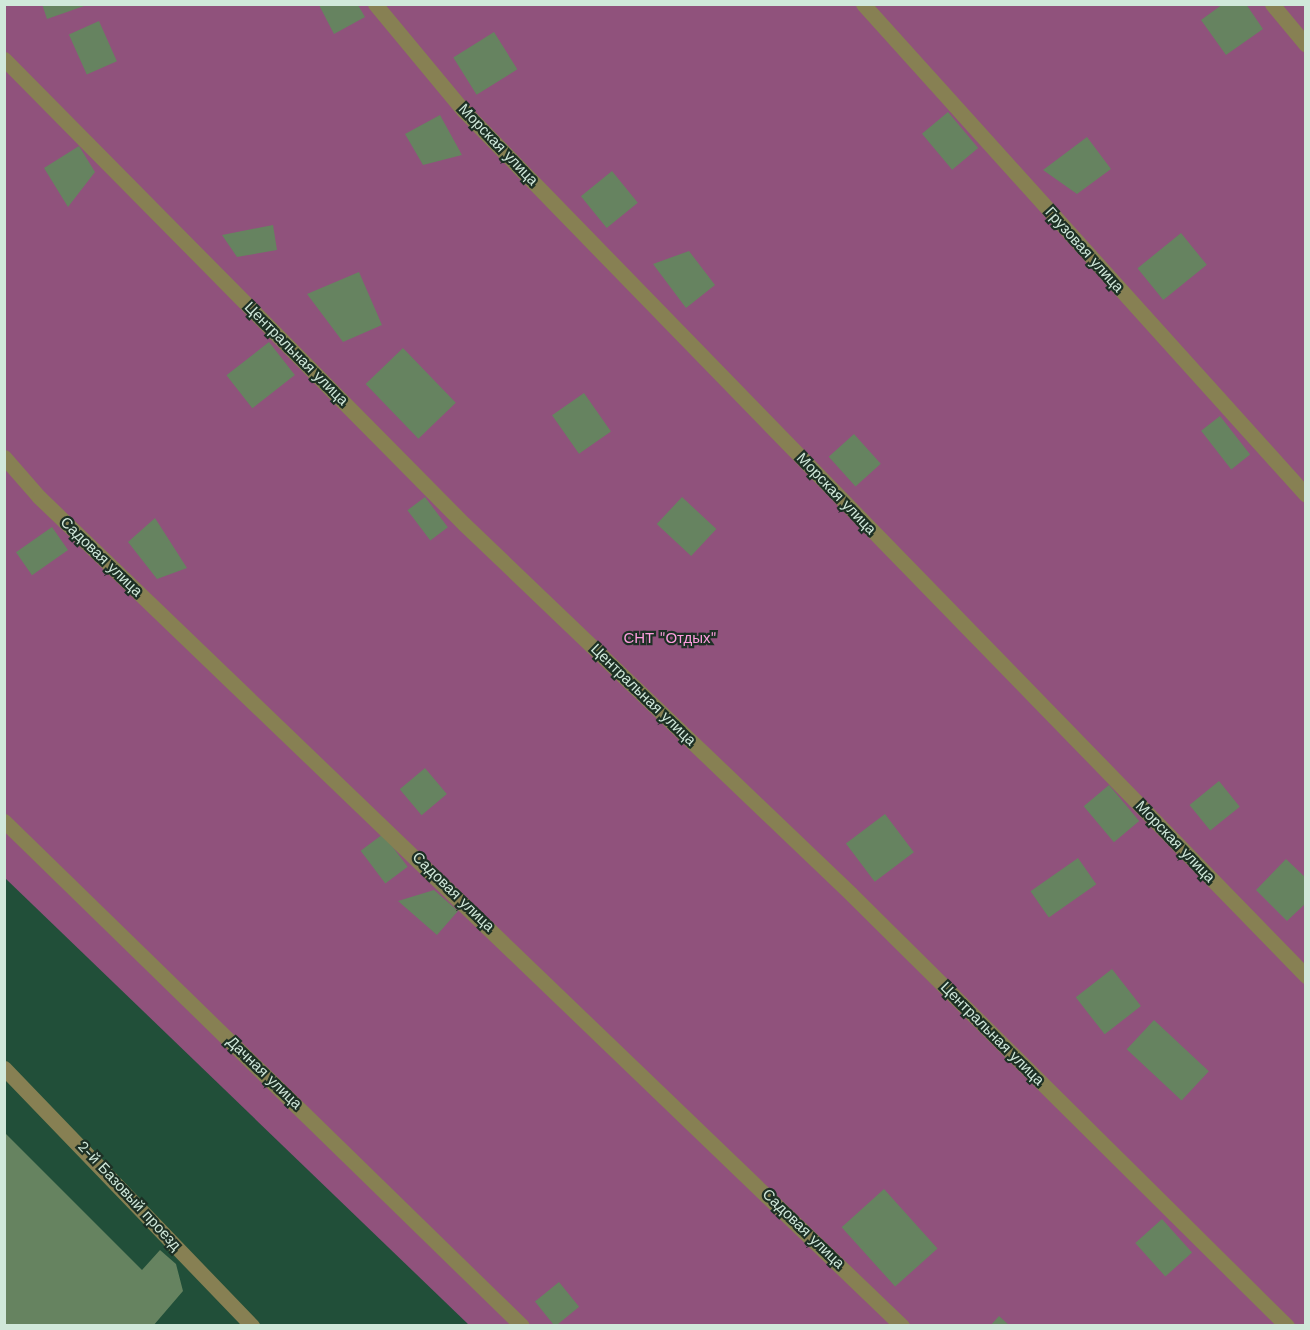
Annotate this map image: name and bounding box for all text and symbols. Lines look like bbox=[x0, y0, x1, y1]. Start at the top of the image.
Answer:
street label: Морская улица bbox=[455, 100, 541, 190]
street label: Грузовая улица bbox=[1041, 204, 1127, 296]
street label: Центральная улица bbox=[241, 299, 351, 409]
street label: Морская улица bbox=[793, 449, 879, 539]
street label: Садовая улица bbox=[56, 513, 146, 601]
park label: СНТ "Отдых" bbox=[623, 630, 717, 648]
street label: Центральная улица bbox=[587, 640, 699, 750]
street label: Морская улица bbox=[1132, 797, 1218, 887]
street label: Садовая улица bbox=[408, 848, 498, 936]
street label: Центральная улица bbox=[937, 979, 1047, 1089]
street label: Дачная улица bbox=[223, 1033, 305, 1113]
street label: 2-й Базовый проезд bbox=[74, 1138, 184, 1254]
street label: Садовая улица bbox=[758, 1185, 848, 1273]

